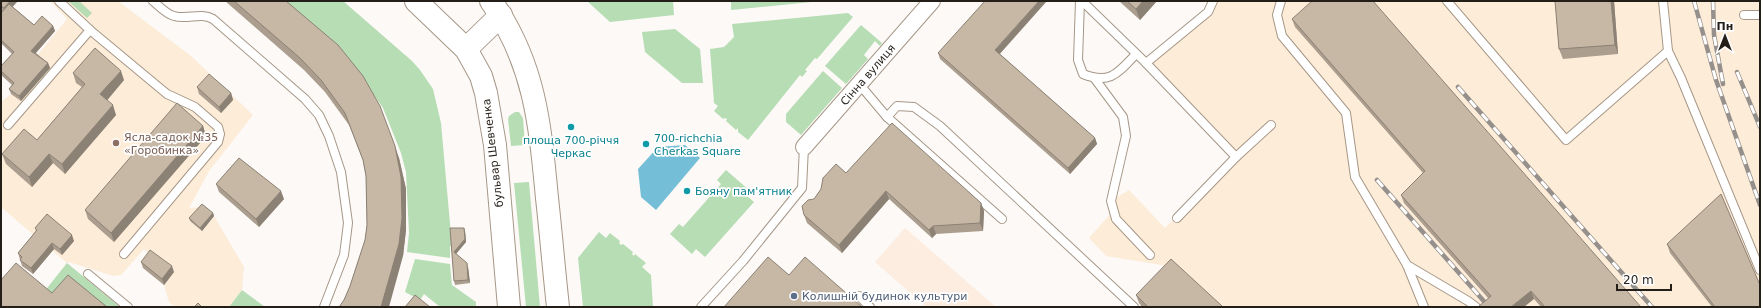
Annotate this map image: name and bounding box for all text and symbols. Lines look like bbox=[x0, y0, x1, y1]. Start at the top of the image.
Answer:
north arrow bbox=[1705, 16, 1745, 56]
text: Пн bbox=[1717, 20, 1733, 33]
street label: Сінна вулиця bbox=[838, 42, 898, 108]
street label: бульвар Шевченка bbox=[480, 98, 506, 208]
marker: площа 700-річчя Черкас bbox=[566, 122, 576, 132]
place label: Ясла-садок №35 «Горобинка» bbox=[124, 131, 218, 157]
place label: 700-richchia Cherkas Square bbox=[654, 132, 741, 158]
place label: площа 700-річчя Черкас bbox=[523, 134, 619, 160]
marker: Ясла-садок №35 «Горобинка» bbox=[111, 138, 121, 148]
marker: 700-richchia Cherkas Square bbox=[641, 139, 651, 149]
place label: Бояну пам'ятник bbox=[695, 185, 793, 198]
marker: Бояну пам'ятник bbox=[682, 186, 692, 196]
scale bar bbox=[1617, 266, 1671, 292]
text: 20 m bbox=[1623, 273, 1654, 287]
place label: Колишній будинок культури bbox=[802, 290, 968, 303]
marker: Колишній будинок культури bbox=[789, 291, 799, 301]

